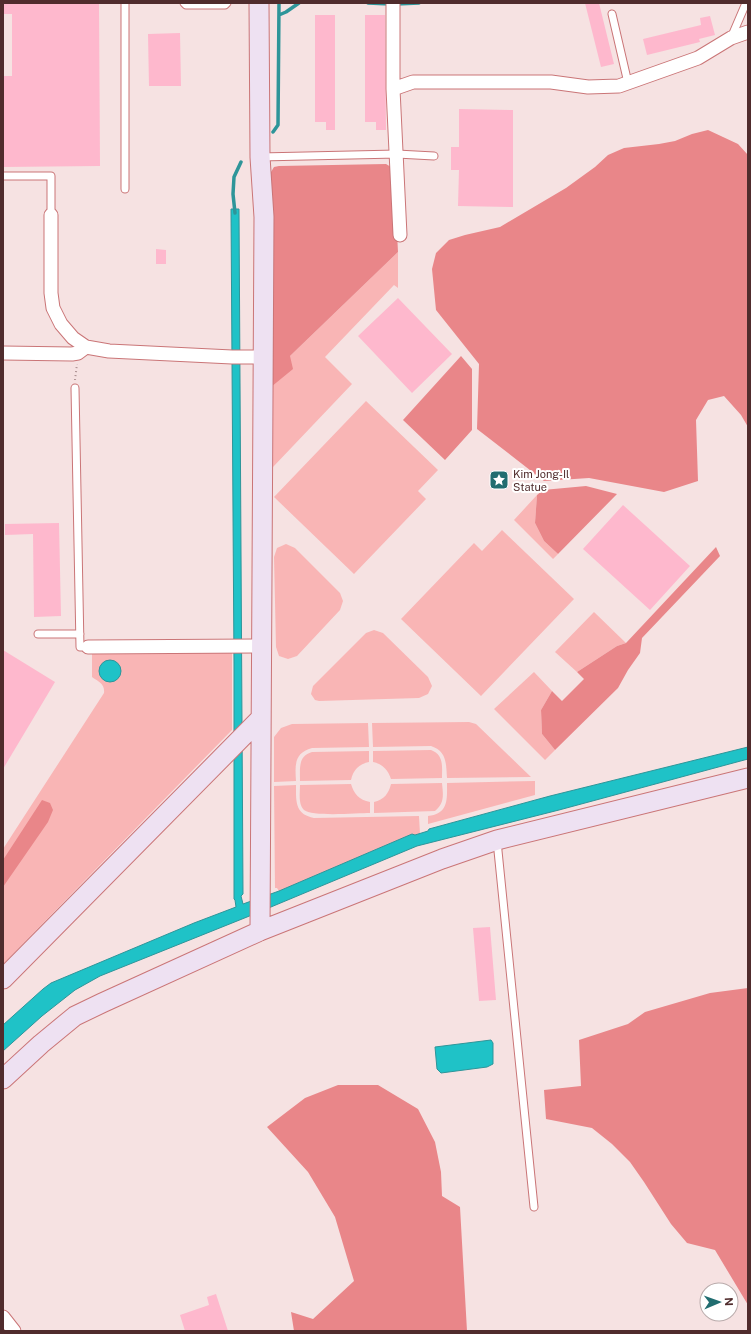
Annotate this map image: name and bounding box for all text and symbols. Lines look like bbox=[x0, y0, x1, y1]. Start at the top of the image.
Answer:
place label: Kim Jong-Il Statue bbox=[513, 468, 569, 493]
place icon: Kim Jong-Il Statue bbox=[488, 469, 510, 491]
north arrow bbox=[699, 1282, 739, 1322]
text: N bbox=[723, 1297, 735, 1306]

